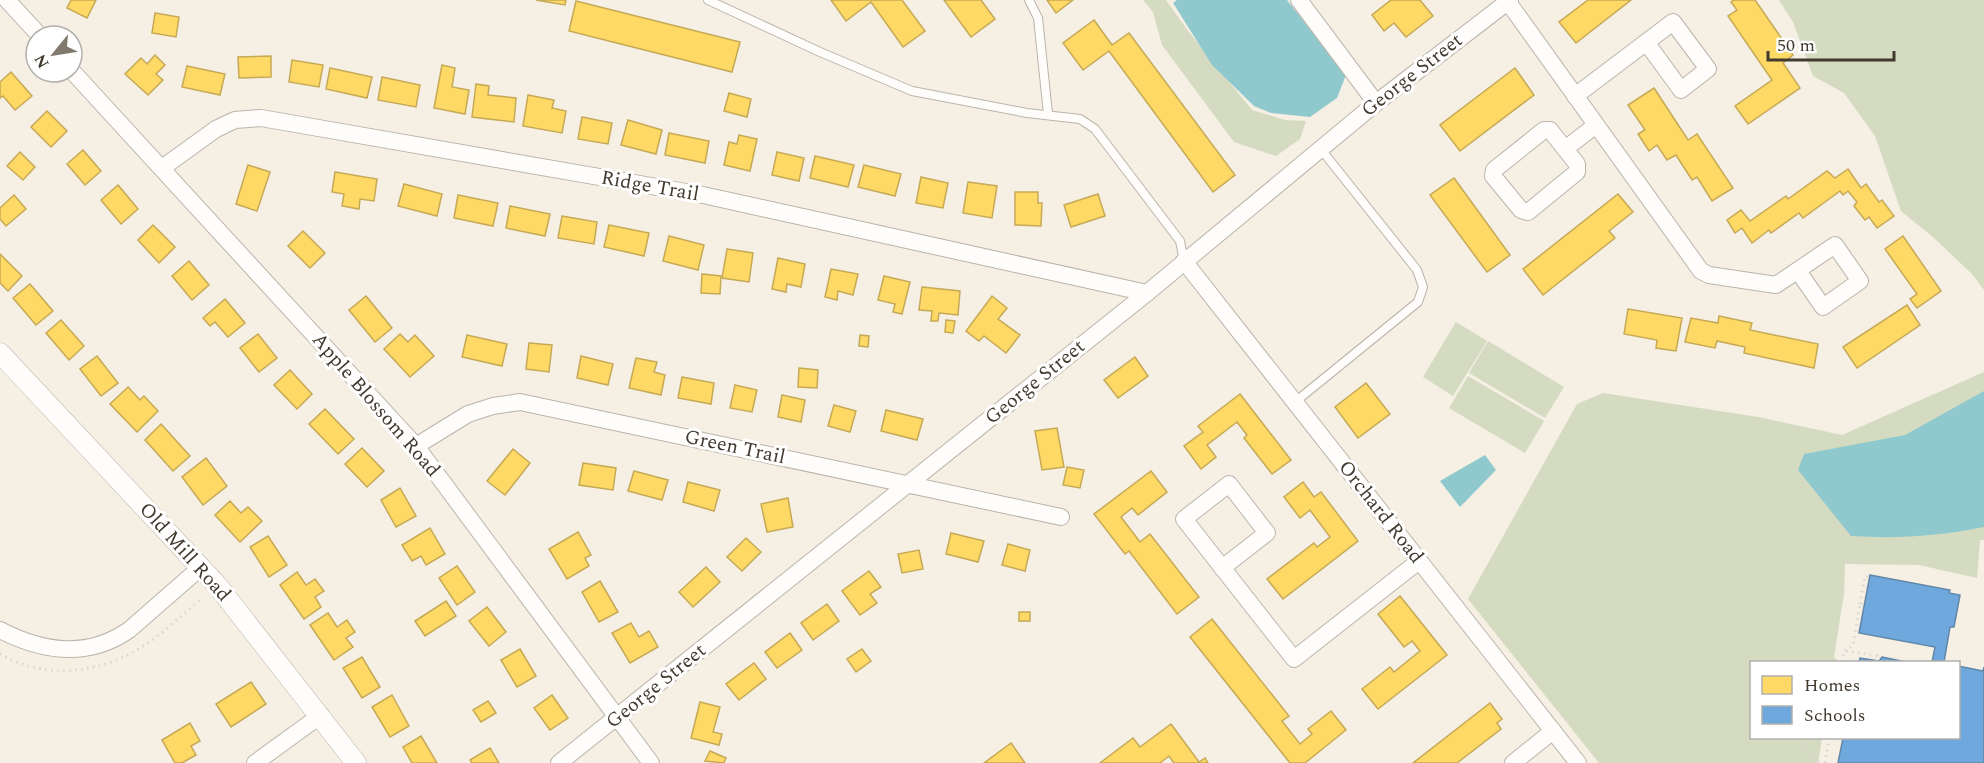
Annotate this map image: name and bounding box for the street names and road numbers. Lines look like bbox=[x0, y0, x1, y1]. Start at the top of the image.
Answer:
street label: George Street bbox=[1355, 26, 1469, 124]
street label: Ridge Trail bbox=[599, 163, 701, 209]
street label: Apple Blossom Road bbox=[305, 326, 447, 484]
street label: George Street bbox=[978, 332, 1092, 432]
street label: Green Trail bbox=[682, 422, 788, 472]
street label: Orchard Road bbox=[1331, 454, 1431, 570]
street label: Old Mill Road bbox=[132, 495, 238, 609]
street label: George Street bbox=[599, 636, 713, 736]

